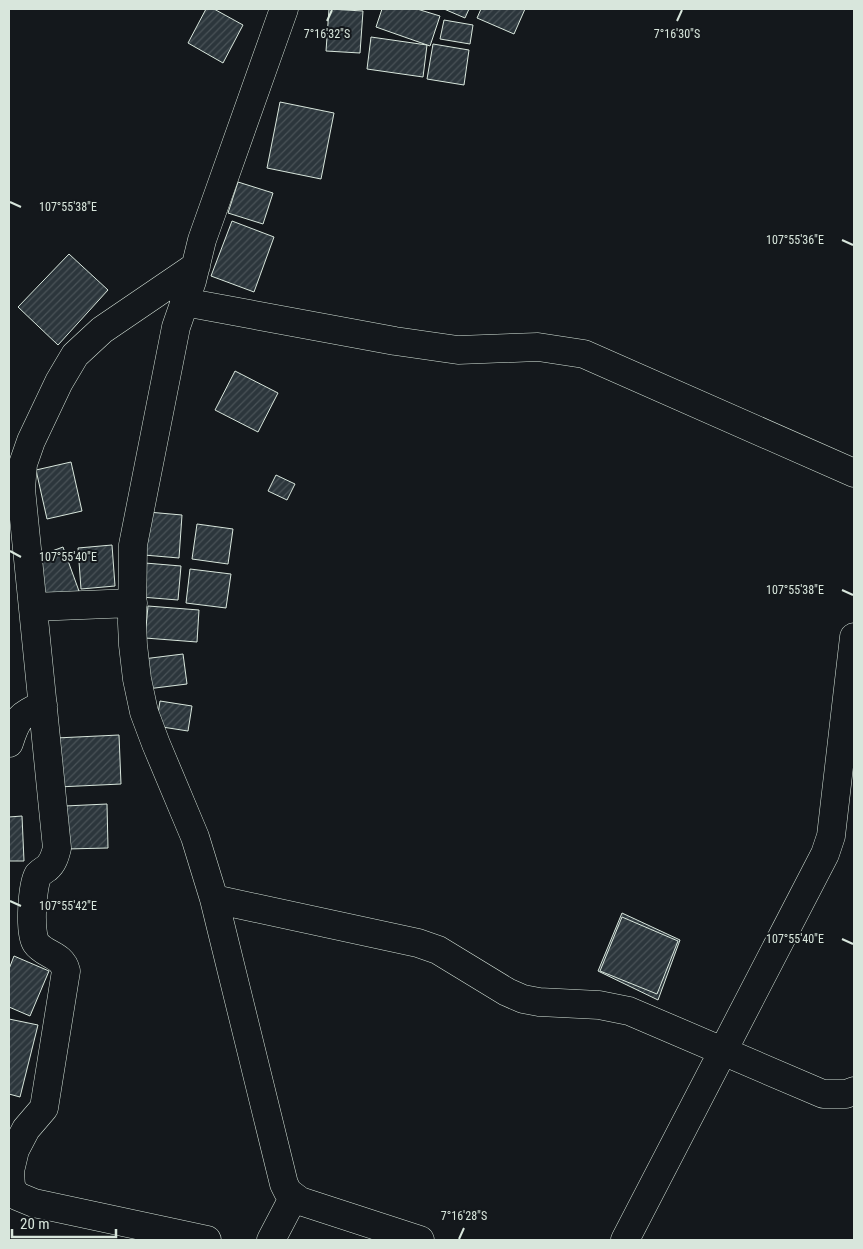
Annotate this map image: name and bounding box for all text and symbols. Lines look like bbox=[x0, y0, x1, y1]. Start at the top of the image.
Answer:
text: 7°16'32"S bbox=[304, 27, 350, 41]
text: 7°16'30"S bbox=[654, 27, 700, 41]
text: 107°55'38"E bbox=[39, 200, 97, 214]
text: 107°55'36"E bbox=[766, 233, 824, 247]
text: 107°55'40"E bbox=[39, 550, 97, 564]
text: 107°55'38"E bbox=[766, 583, 824, 597]
text: 107°55'42"E bbox=[39, 899, 97, 913]
text: 107°55'40"E bbox=[766, 932, 824, 946]
scale bar bbox=[12, 1206, 116, 1238]
text: 7°16'28"S bbox=[441, 1209, 487, 1223]
text: 20 m bbox=[20, 1215, 50, 1233]

